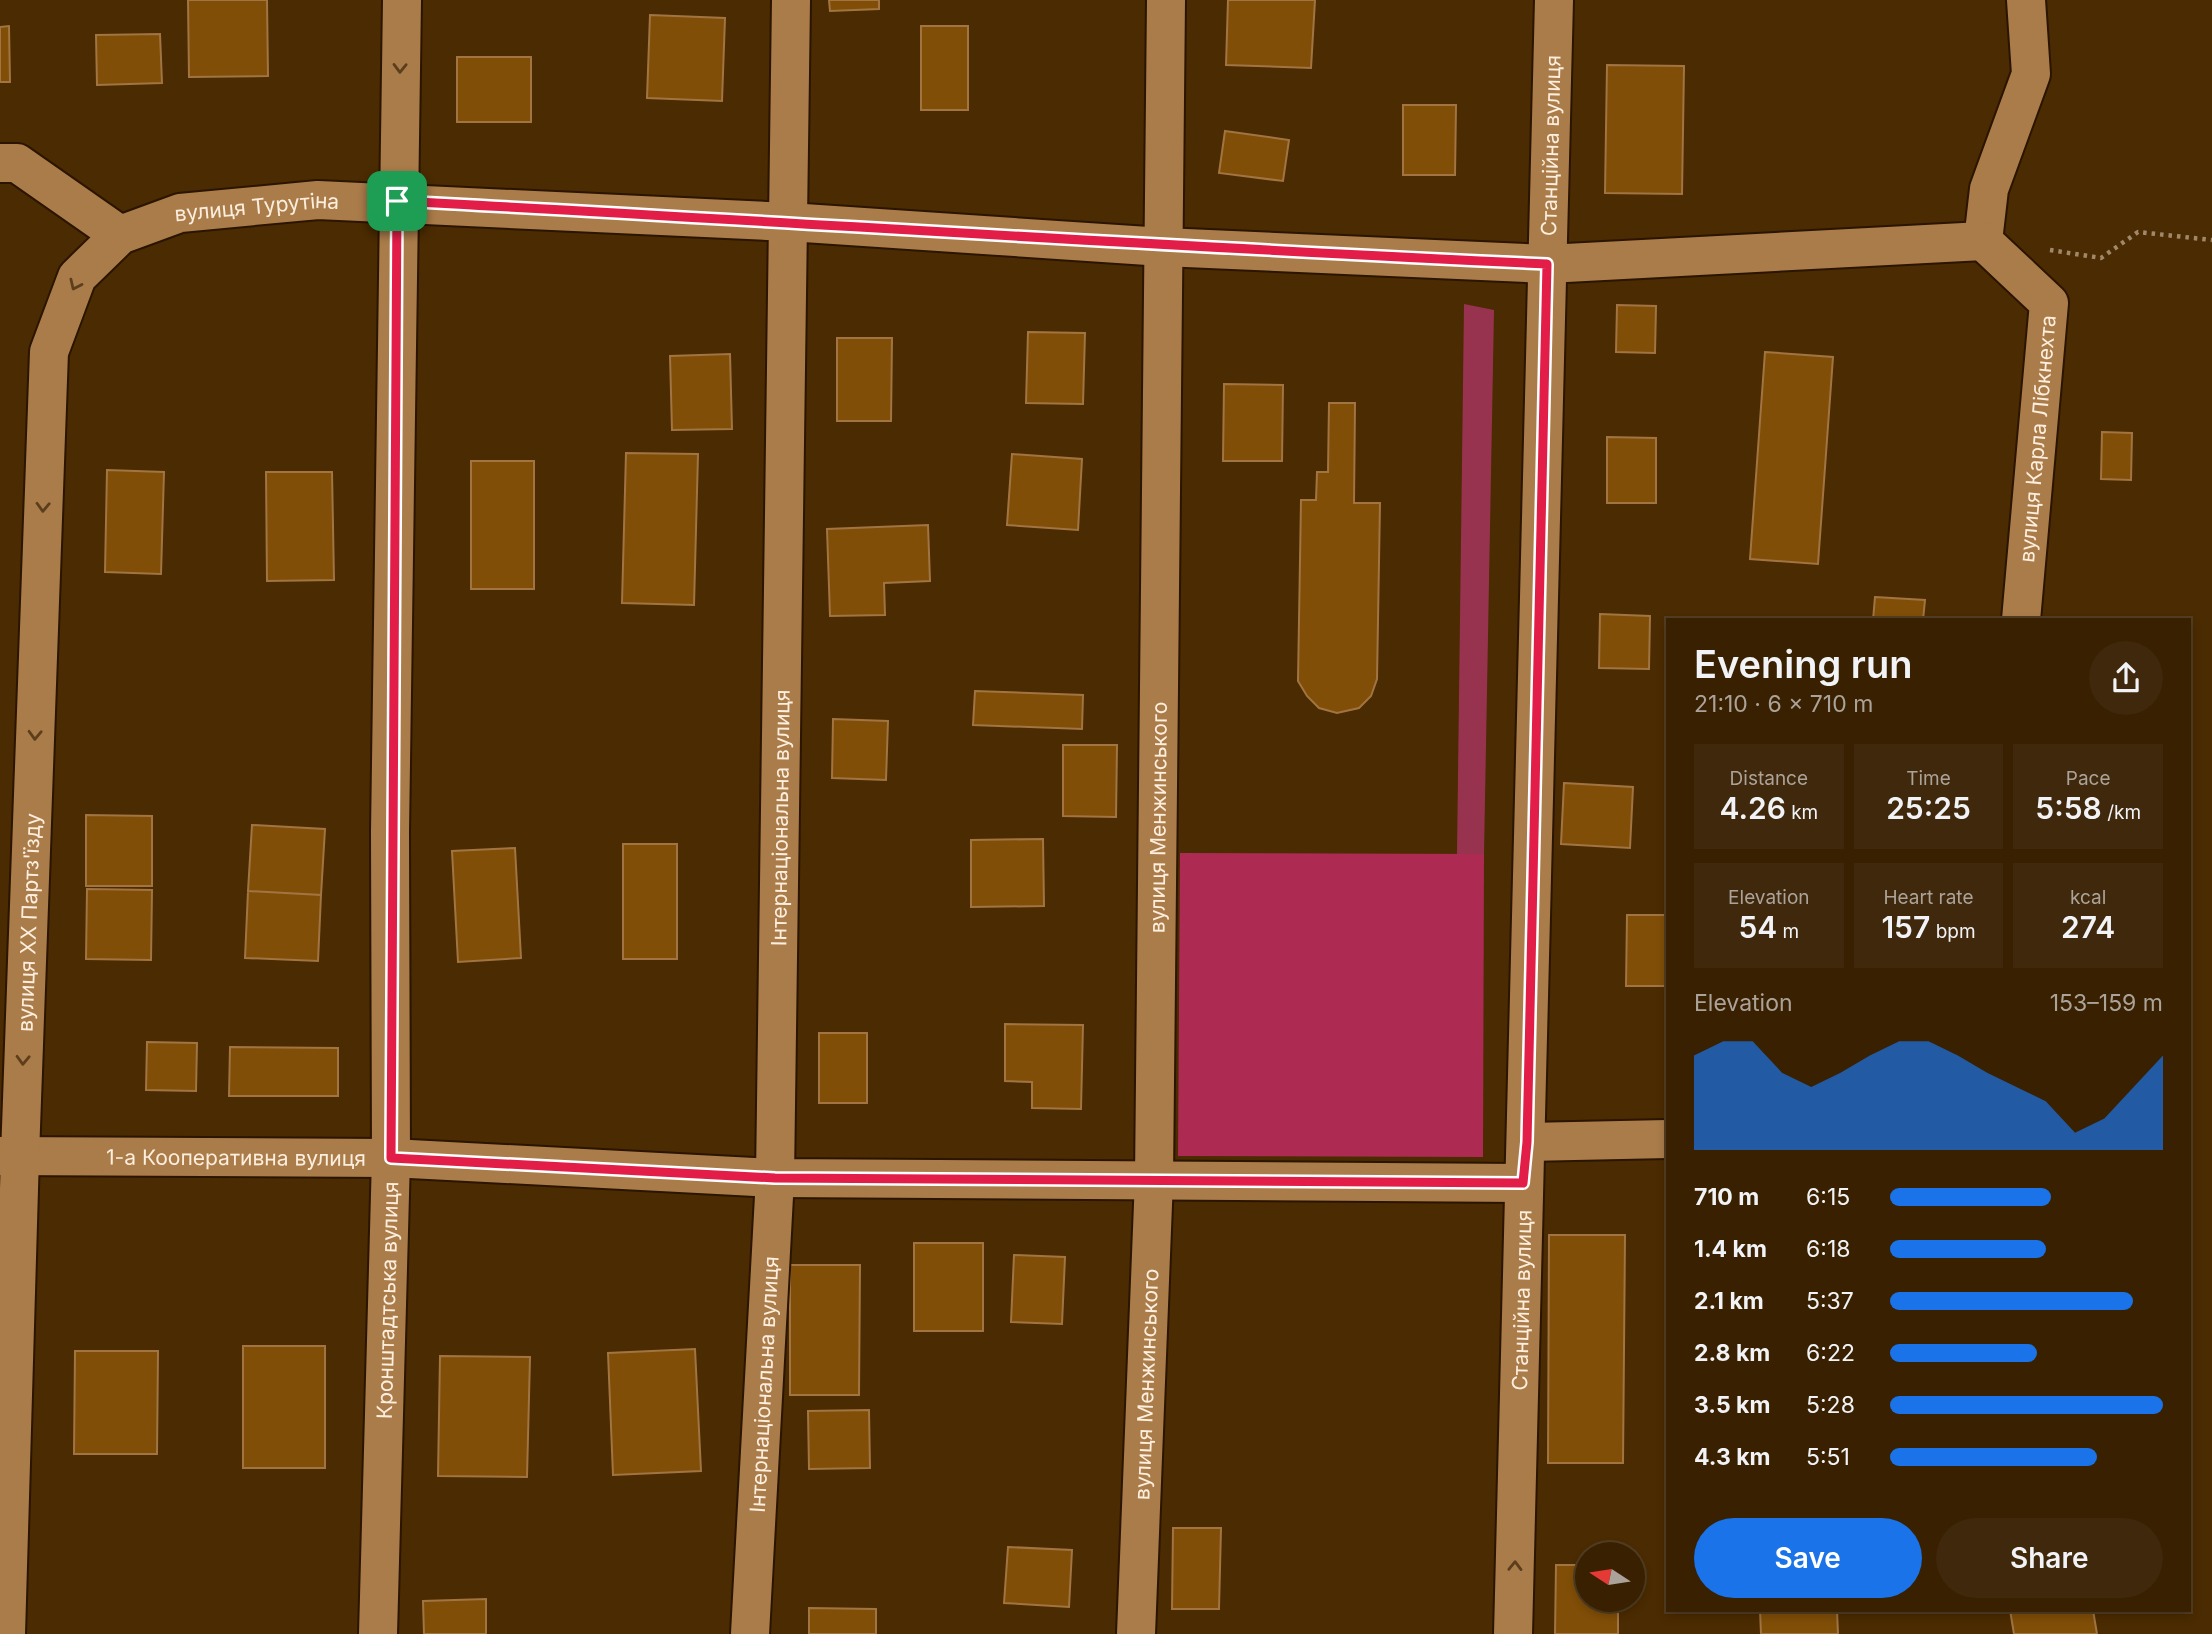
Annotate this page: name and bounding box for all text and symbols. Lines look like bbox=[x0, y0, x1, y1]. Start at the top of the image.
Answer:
street label: Станційна вулиця bbox=[1536, 55, 1565, 236]
one-way arrow bbox=[393, 63, 408, 74]
pin bbox=[367, 171, 427, 231]
icon: arrive bbox=[378, 182, 416, 220]
street label: вулиця Турутіна bbox=[173, 187, 340, 226]
one-way arrow bbox=[69, 278, 83, 290]
street label: вулиця Карла Лібкнехта bbox=[2014, 314, 2060, 563]
one-way arrow bbox=[36, 502, 51, 513]
text: Evening run bbox=[1694, 641, 1912, 687]
button: share bbox=[2089, 641, 2163, 715]
street label: Інтернаціональна вулиця bbox=[766, 689, 794, 946]
text: 21:10 · 6 × 710 m bbox=[1694, 690, 1873, 718]
street label: вулиця Менжинського bbox=[1144, 701, 1171, 933]
one-way arrow bbox=[27, 729, 42, 740]
text: Distance bbox=[1730, 767, 1808, 790]
text: Time bbox=[1906, 767, 1951, 790]
text: Pace bbox=[2066, 767, 2111, 790]
text: 4.26 bbox=[1719, 790, 1786, 826]
text: 25:25 bbox=[1886, 790, 1971, 826]
text: 5:58 bbox=[2035, 790, 2102, 826]
text: km bbox=[1786, 801, 1818, 824]
text: /km bbox=[2102, 801, 2141, 824]
street label: вулиця XX Партз'їзду bbox=[12, 812, 45, 1032]
text: Elevation bbox=[1728, 886, 1810, 909]
text: Heart rate bbox=[1883, 886, 1973, 909]
text: kcal bbox=[2070, 886, 2106, 909]
text: 54 bbox=[1738, 909, 1777, 945]
text: 157 bbox=[1881, 909, 1930, 945]
text: 274 bbox=[2061, 909, 2115, 945]
text: m bbox=[1777, 920, 1799, 943]
text: bpm bbox=[1930, 920, 1976, 943]
text: Elevation bbox=[1694, 989, 1793, 1017]
text: 153–159 m bbox=[2050, 989, 2163, 1017]
one-way arrow bbox=[16, 1055, 31, 1066]
street label: 1-а Кооперативна вулиця bbox=[106, 1144, 366, 1170]
street label: Кронштадтська вулиця bbox=[371, 1181, 403, 1419]
text: 710 m bbox=[1694, 1183, 1759, 1211]
text: 6:15 bbox=[1806, 1183, 1850, 1211]
street label: Станційна вулиця bbox=[1507, 1209, 1536, 1391]
text: 1.4 km bbox=[1694, 1235, 1767, 1263]
text: 6:18 bbox=[1806, 1235, 1850, 1263]
street label: Інтернаціональна вулиця bbox=[744, 1256, 783, 1513]
street label: вулиця Менжинського bbox=[1129, 1268, 1163, 1500]
text: 2.1 km bbox=[1694, 1287, 1764, 1315]
text: 5:37 bbox=[1806, 1287, 1854, 1315]
text: 2.8 km bbox=[1694, 1339, 1770, 1367]
text: 6:22 bbox=[1806, 1339, 1855, 1367]
text: 3.5 km bbox=[1694, 1391, 1770, 1419]
text: 5:28 bbox=[1806, 1391, 1855, 1419]
text: 4.3 km bbox=[1694, 1443, 1771, 1471]
text: 5:51 bbox=[1806, 1443, 1850, 1471]
button: Save bbox=[1694, 1518, 1922, 1598]
button: Share bbox=[1936, 1518, 2163, 1598]
north arrow bbox=[1575, 1542, 1645, 1612]
map controls bbox=[1575, 1542, 1645, 1612]
one-way arrow bbox=[1507, 1560, 1523, 1571]

